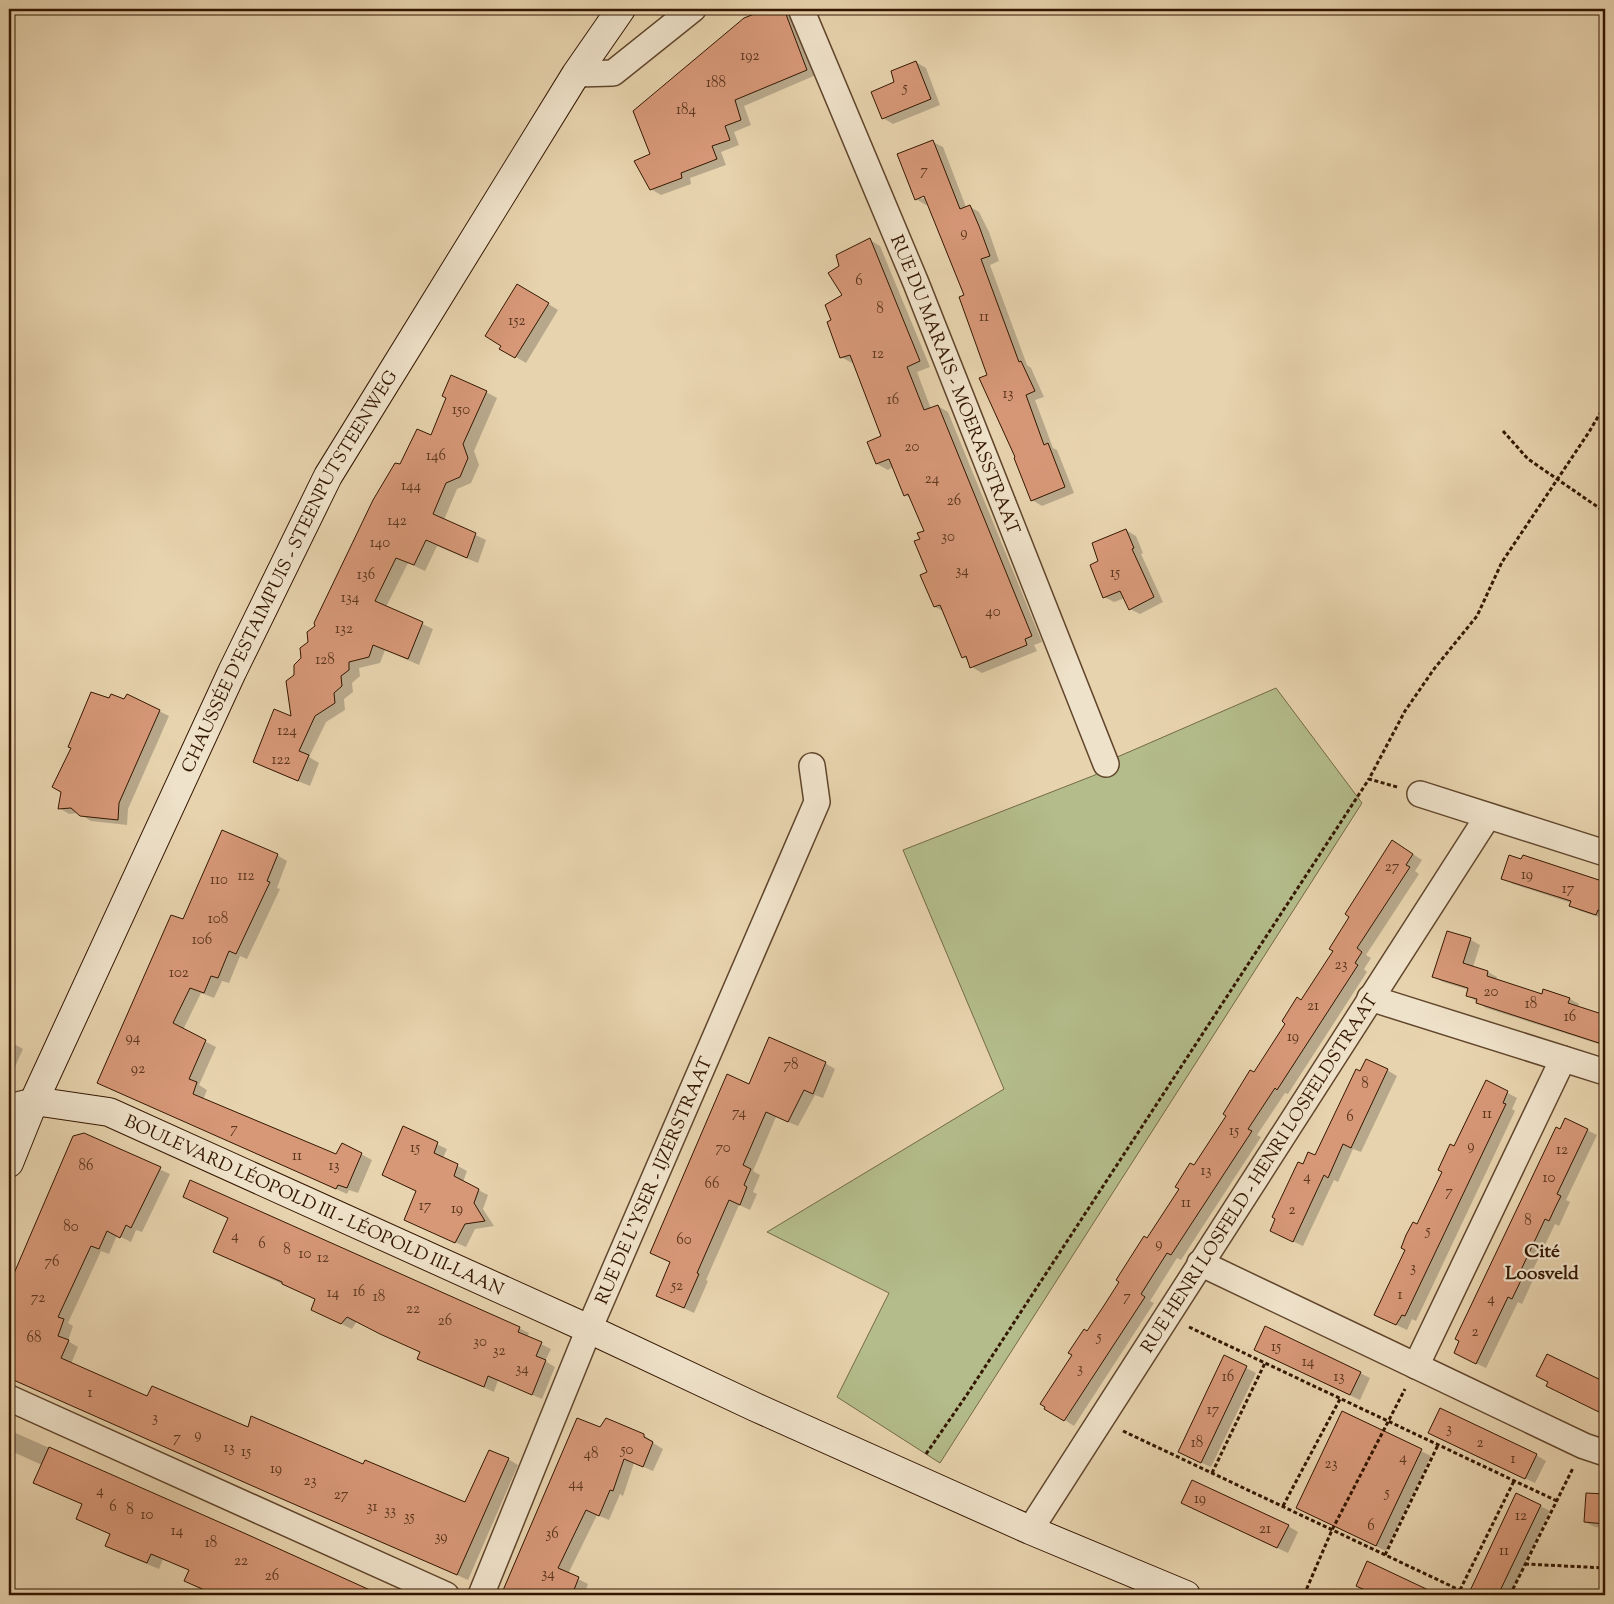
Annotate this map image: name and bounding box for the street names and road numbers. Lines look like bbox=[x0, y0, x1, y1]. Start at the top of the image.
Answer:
street label: RUE DU MARAIS - MOERASSTRAAT bbox=[882, 231, 1025, 539]
street label: CHAUSSÉE D'ESTAIMPUIS - STEENPUTSTEENWEG bbox=[176, 366, 405, 778]
street label: RUE HENRI LOSFELD - HENRI LOSFELDSTRAAT bbox=[1136, 989, 1386, 1359]
street label: RUE DE L'YSER - IJZERSTRAAT bbox=[590, 1053, 720, 1309]
street label: BOULEVARD LÉOPOLD III - LÉOPOLD III-LAAN bbox=[120, 1110, 507, 1304]

